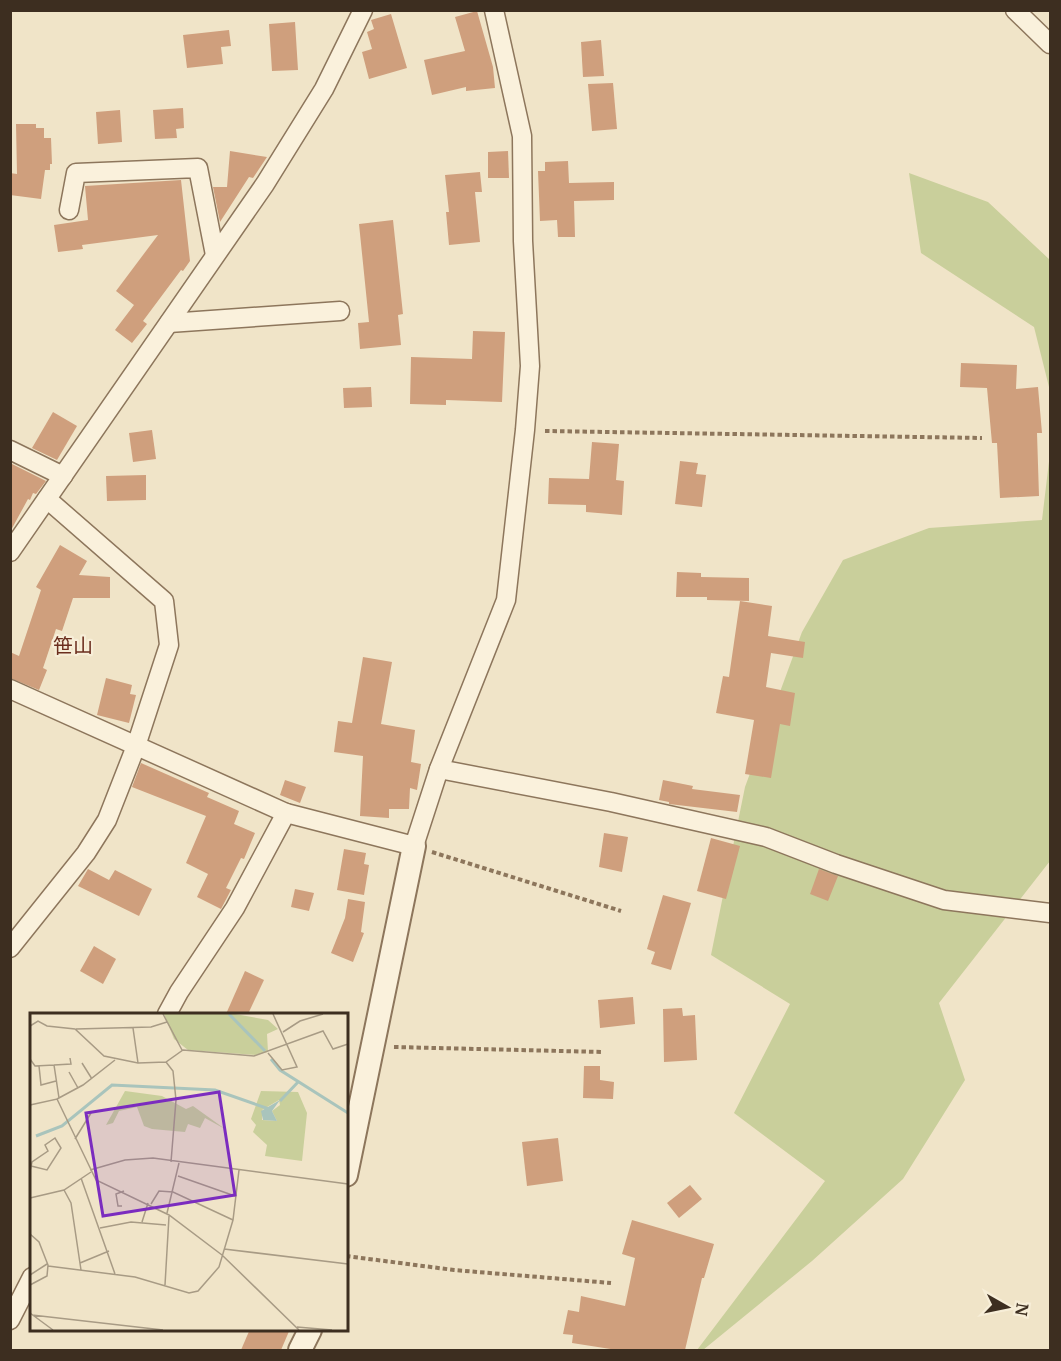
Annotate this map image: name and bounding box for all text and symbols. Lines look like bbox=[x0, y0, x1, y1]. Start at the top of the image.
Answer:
district label: 笹山 bbox=[53, 633, 93, 658]
inset map bbox=[30, 1013, 348, 1331]
north arrow bbox=[977, 1277, 1037, 1337]
text: N bbox=[1011, 1302, 1033, 1318]

